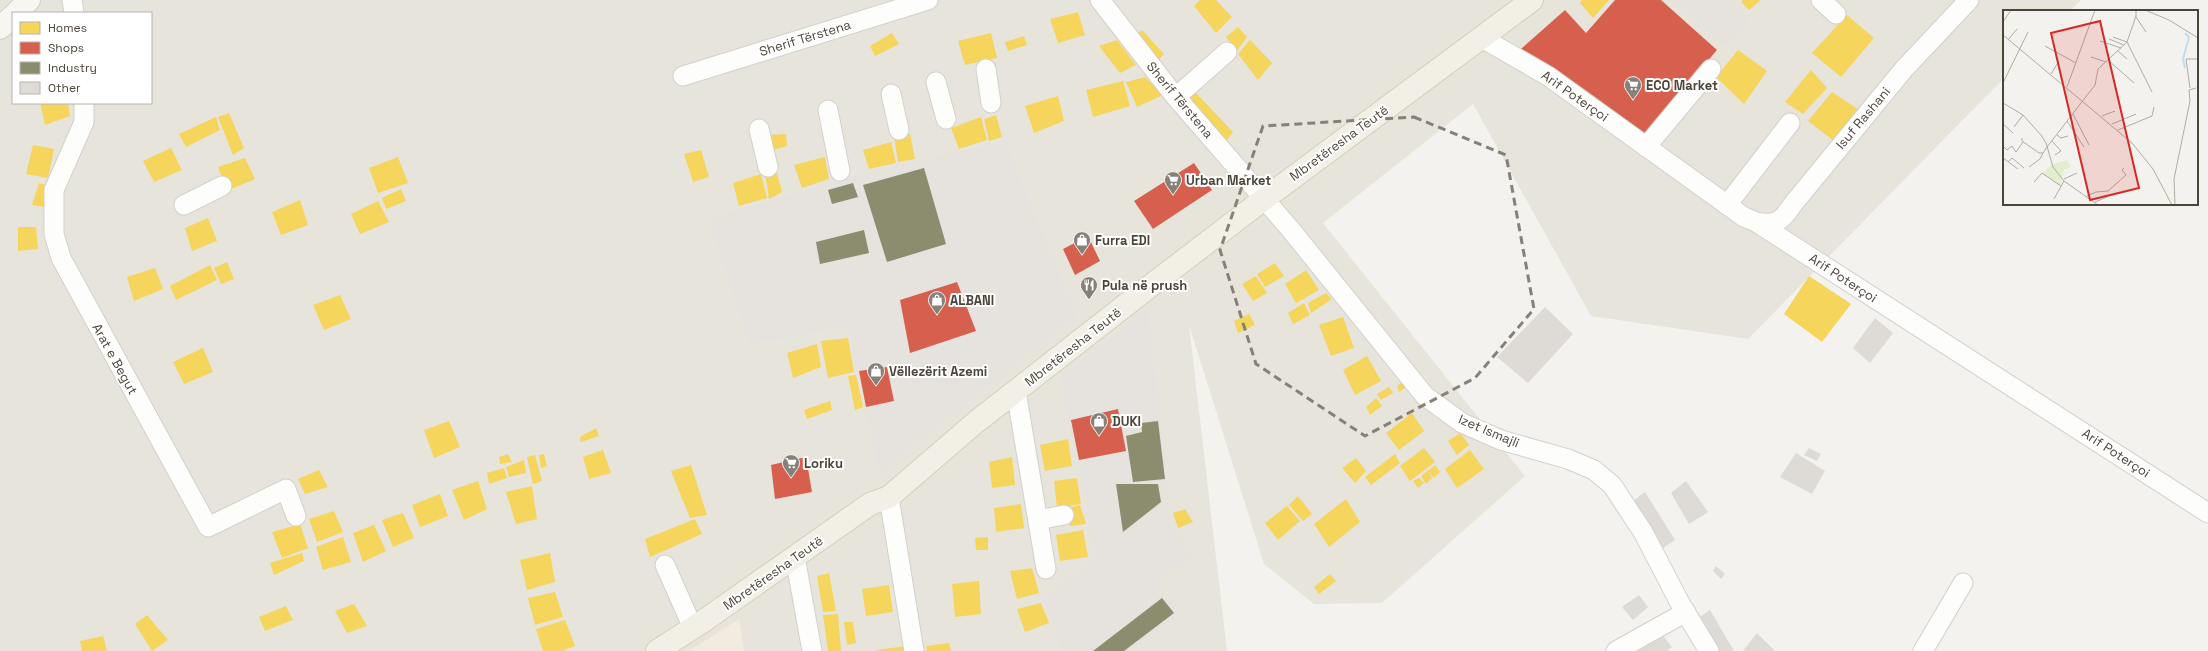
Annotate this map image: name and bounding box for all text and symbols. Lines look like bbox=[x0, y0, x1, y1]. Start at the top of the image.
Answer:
inset map bbox=[2003, 10, 2198, 205]
legend bbox=[12, 12, 152, 104]
street label: Sherif Tërstena bbox=[757, 16, 853, 60]
text: Homes bbox=[48, 20, 87, 36]
text: Shops bbox=[48, 40, 84, 56]
street label: Sherif Tërstena bbox=[1143, 58, 1217, 142]
text: Industry bbox=[48, 60, 97, 76]
street label: Arif Poterçoi bbox=[1538, 67, 1612, 125]
supermarket icon: ECO Market bbox=[1623, 75, 1643, 100]
place label: ECO Market bbox=[1646, 77, 1718, 94]
text: Other bbox=[48, 80, 81, 96]
street label: Isuf Rashani bbox=[1832, 83, 1894, 153]
street label: Mbretëresha Teutë bbox=[1286, 101, 1392, 185]
supermarket icon: Urban Market bbox=[1163, 170, 1183, 195]
place label: Urban Market bbox=[1186, 172, 1271, 189]
shop icon: Furra EDI bbox=[1072, 230, 1092, 255]
place label: Furra EDI bbox=[1095, 232, 1150, 249]
street label: Arif Poterçoi bbox=[1806, 250, 1880, 306]
restaurant icon: Pula në prush bbox=[1079, 275, 1099, 300]
place label: Pula në prush bbox=[1102, 277, 1187, 294]
shop icon: ALBANI bbox=[927, 290, 947, 315]
place label: ALBANI bbox=[950, 292, 994, 309]
street label: Mbretëresha Teutë bbox=[1021, 304, 1125, 390]
street label: Arat e Begut bbox=[88, 320, 142, 398]
shop icon: Vëllezërit Azemi bbox=[866, 361, 886, 386]
place label: Vëllezërit Azemi bbox=[889, 363, 987, 380]
shop icon: DUKI bbox=[1089, 411, 1109, 436]
street label: Izet Ismajli bbox=[1456, 411, 1522, 451]
place label: DUKI bbox=[1112, 413, 1141, 430]
street label: Arif Poterçoi bbox=[2079, 425, 2153, 481]
supermarket icon: Loriku bbox=[781, 453, 801, 478]
place label: Loriku bbox=[804, 455, 843, 472]
street label: Mbretëresha Teutë bbox=[720, 532, 826, 614]

